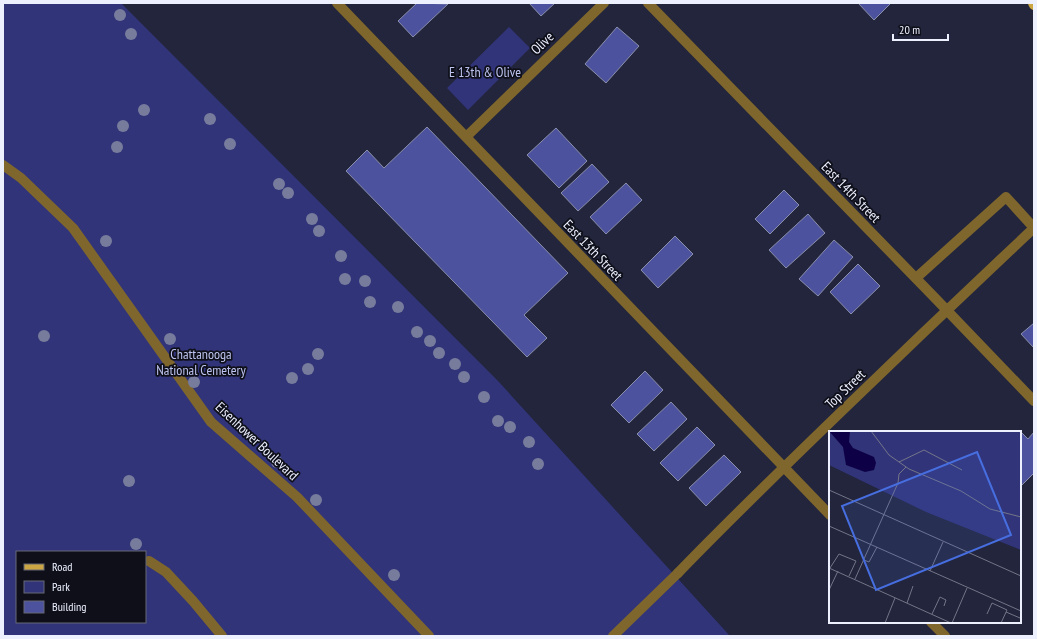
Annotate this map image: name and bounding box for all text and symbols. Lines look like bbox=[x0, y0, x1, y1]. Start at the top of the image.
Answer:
scale bar bbox=[893, 16, 948, 42]
text: 20 m bbox=[899, 22, 920, 37]
street label: Olive bbox=[527, 28, 557, 58]
park label: E 13th & Olive bbox=[449, 63, 521, 81]
street label: East 14th Street bbox=[818, 158, 885, 226]
street label: East 13th Street bbox=[560, 216, 627, 284]
park label: Chattanooga National Cemetery bbox=[156, 345, 246, 379]
street label: Top Street bbox=[821, 365, 869, 412]
street label: Eisenhower Boulevard bbox=[212, 398, 302, 484]
inset map bbox=[829, 431, 1021, 623]
legend bbox=[16, 551, 146, 623]
text: Road bbox=[52, 559, 72, 574]
text: Park bbox=[52, 579, 70, 594]
text: Building bbox=[52, 599, 87, 614]

